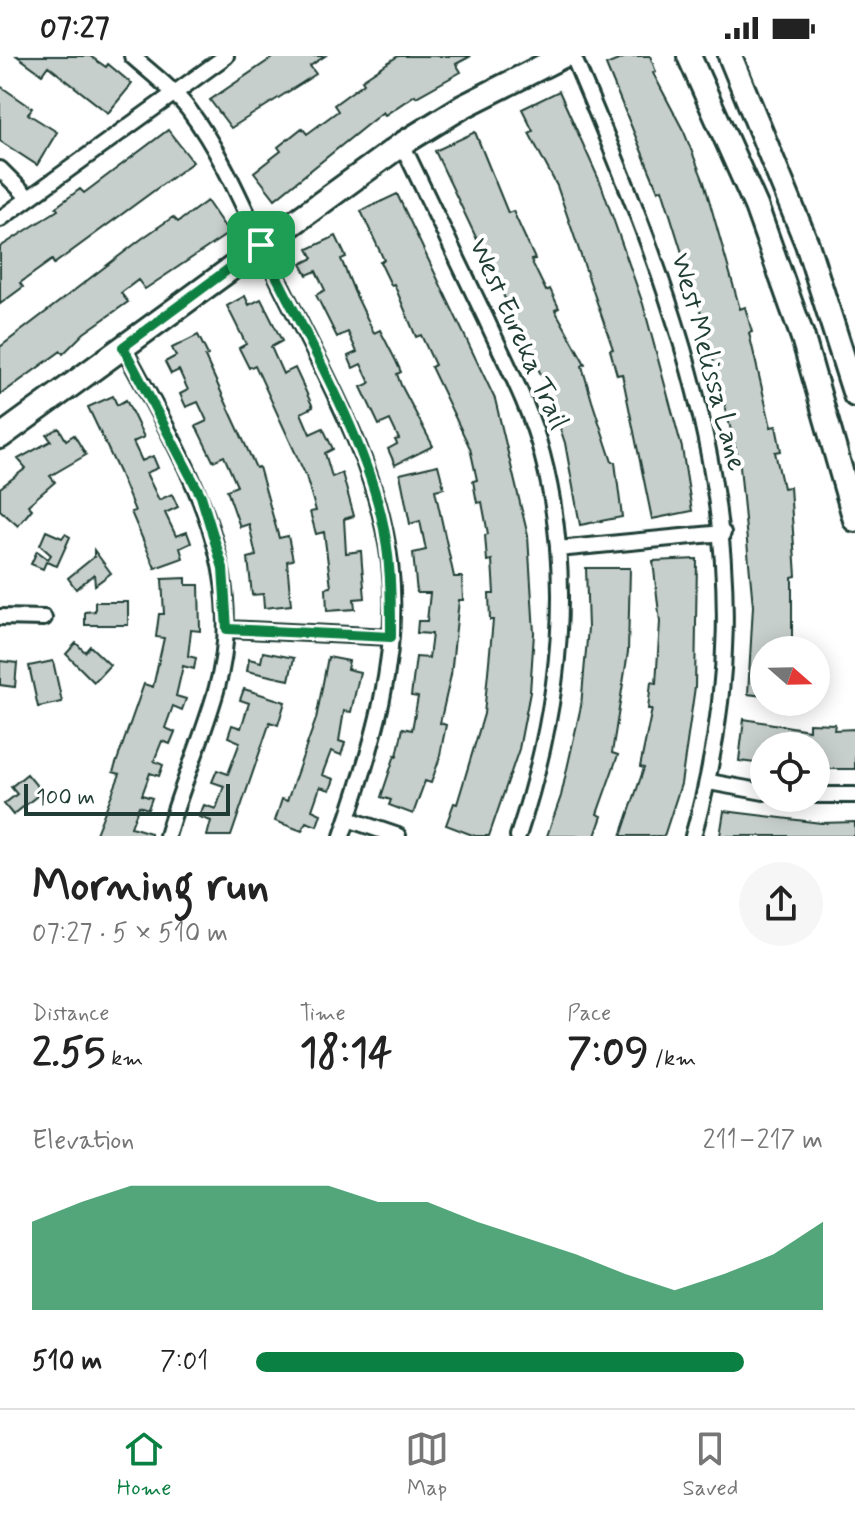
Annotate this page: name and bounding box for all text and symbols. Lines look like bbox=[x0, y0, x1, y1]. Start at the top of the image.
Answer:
text: 07:27 bbox=[40, 9, 110, 48]
pin bbox=[227, 211, 295, 279]
icon: arrive bbox=[239, 223, 283, 267]
street label: West Eureka Trail bbox=[459, 233, 577, 435]
street label: West Melissa Lane bbox=[661, 249, 755, 475]
north arrow bbox=[750, 636, 830, 716]
map controls bbox=[750, 636, 830, 812]
button: locate bbox=[750, 732, 830, 812]
scale bar bbox=[24, 780, 230, 816]
text: 100 m bbox=[36, 784, 95, 812]
text: Morning run bbox=[32, 858, 269, 916]
button: share bbox=[739, 862, 823, 946]
text: 07:27 · 5 × 510 m bbox=[32, 917, 228, 951]
text: Distance bbox=[32, 1000, 109, 1028]
text: Time bbox=[300, 1000, 346, 1028]
text: Pace bbox=[567, 1000, 611, 1028]
text: 2.55 bbox=[32, 1028, 105, 1080]
text: 18:14 bbox=[300, 1028, 392, 1080]
text: 7:09 bbox=[567, 1028, 649, 1080]
text: km bbox=[105, 1045, 143, 1073]
text: /km bbox=[649, 1045, 696, 1073]
text: Elevation bbox=[32, 1124, 134, 1158]
text: 211–217 m bbox=[703, 1124, 823, 1158]
text: 510 m bbox=[32, 1345, 102, 1379]
text: 7:01 bbox=[160, 1345, 208, 1379]
tab: Home bbox=[117, 1427, 171, 1503]
tab: Map bbox=[405, 1427, 449, 1503]
tab: Saved bbox=[683, 1427, 738, 1503]

